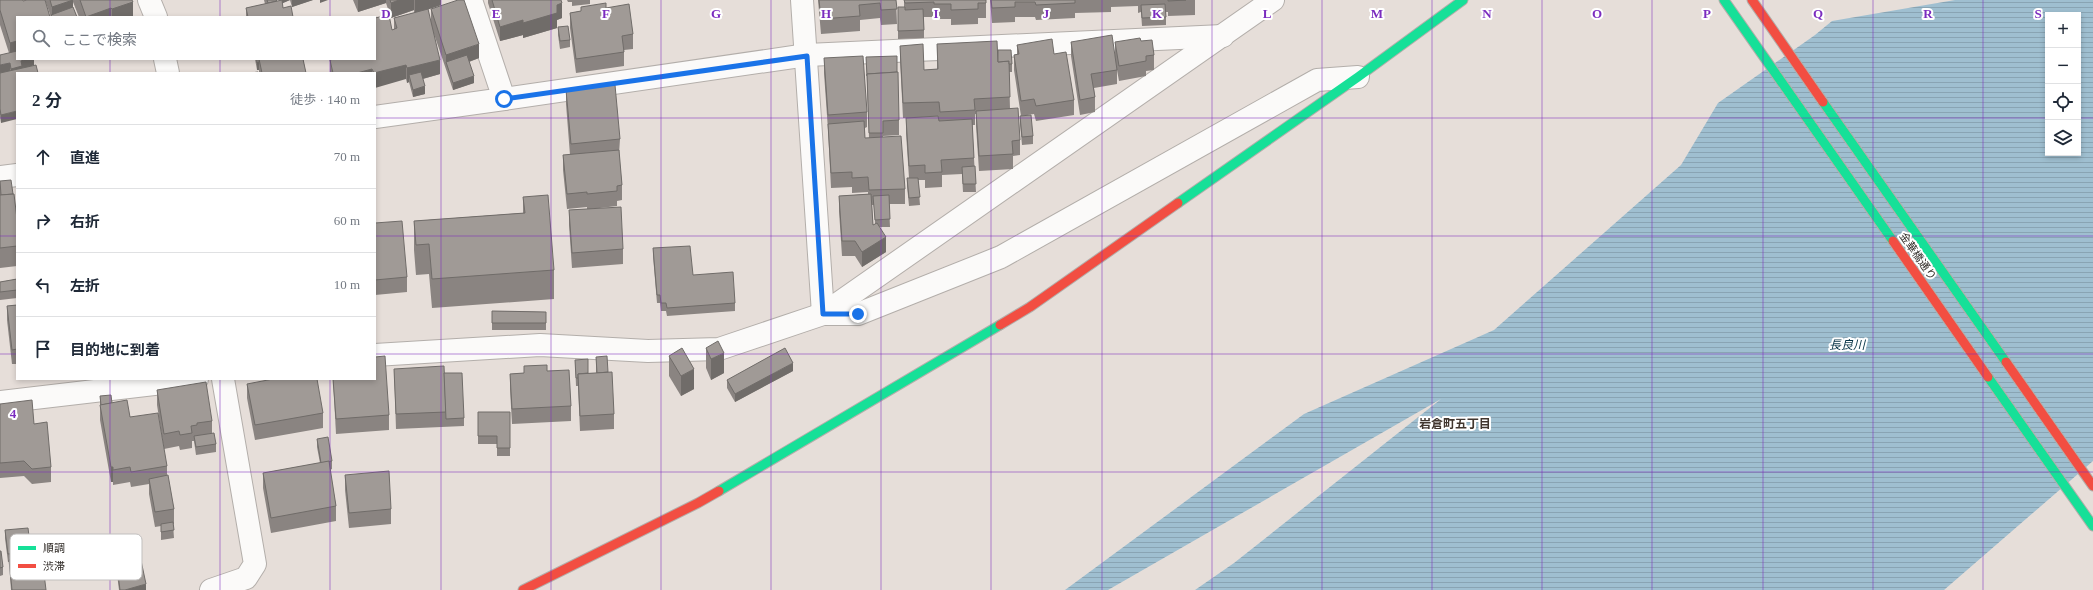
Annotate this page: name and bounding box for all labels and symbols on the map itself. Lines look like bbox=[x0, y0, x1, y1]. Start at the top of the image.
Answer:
text: D bbox=[381, 6, 391, 21]
text: E bbox=[492, 6, 500, 21]
text: F bbox=[602, 6, 610, 21]
text: G bbox=[711, 6, 721, 21]
text: H bbox=[821, 6, 831, 21]
text: I bbox=[933, 6, 939, 21]
text: J bbox=[1043, 6, 1050, 21]
text: K bbox=[1152, 6, 1163, 21]
text: L bbox=[1263, 6, 1272, 21]
text: M bbox=[1371, 6, 1383, 21]
text: N bbox=[1482, 6, 1492, 21]
text: O bbox=[1592, 6, 1602, 21]
text: P bbox=[1703, 6, 1711, 21]
text: Q bbox=[1813, 6, 1823, 21]
text: R bbox=[1923, 6, 1933, 21]
text: S bbox=[2034, 6, 2042, 21]
route start bbox=[495, 90, 513, 108]
street label: 金華橋通り bbox=[1897, 230, 1939, 282]
route end bbox=[849, 305, 867, 323]
water label: 長良川 bbox=[1829, 338, 1867, 352]
text: 4 bbox=[10, 406, 17, 421]
district label: 岩倉町五丁目 bbox=[1419, 417, 1491, 431]
legend bbox=[10, 534, 142, 580]
text: 順調 bbox=[43, 542, 65, 554]
text: 渋滞 bbox=[43, 560, 65, 572]

